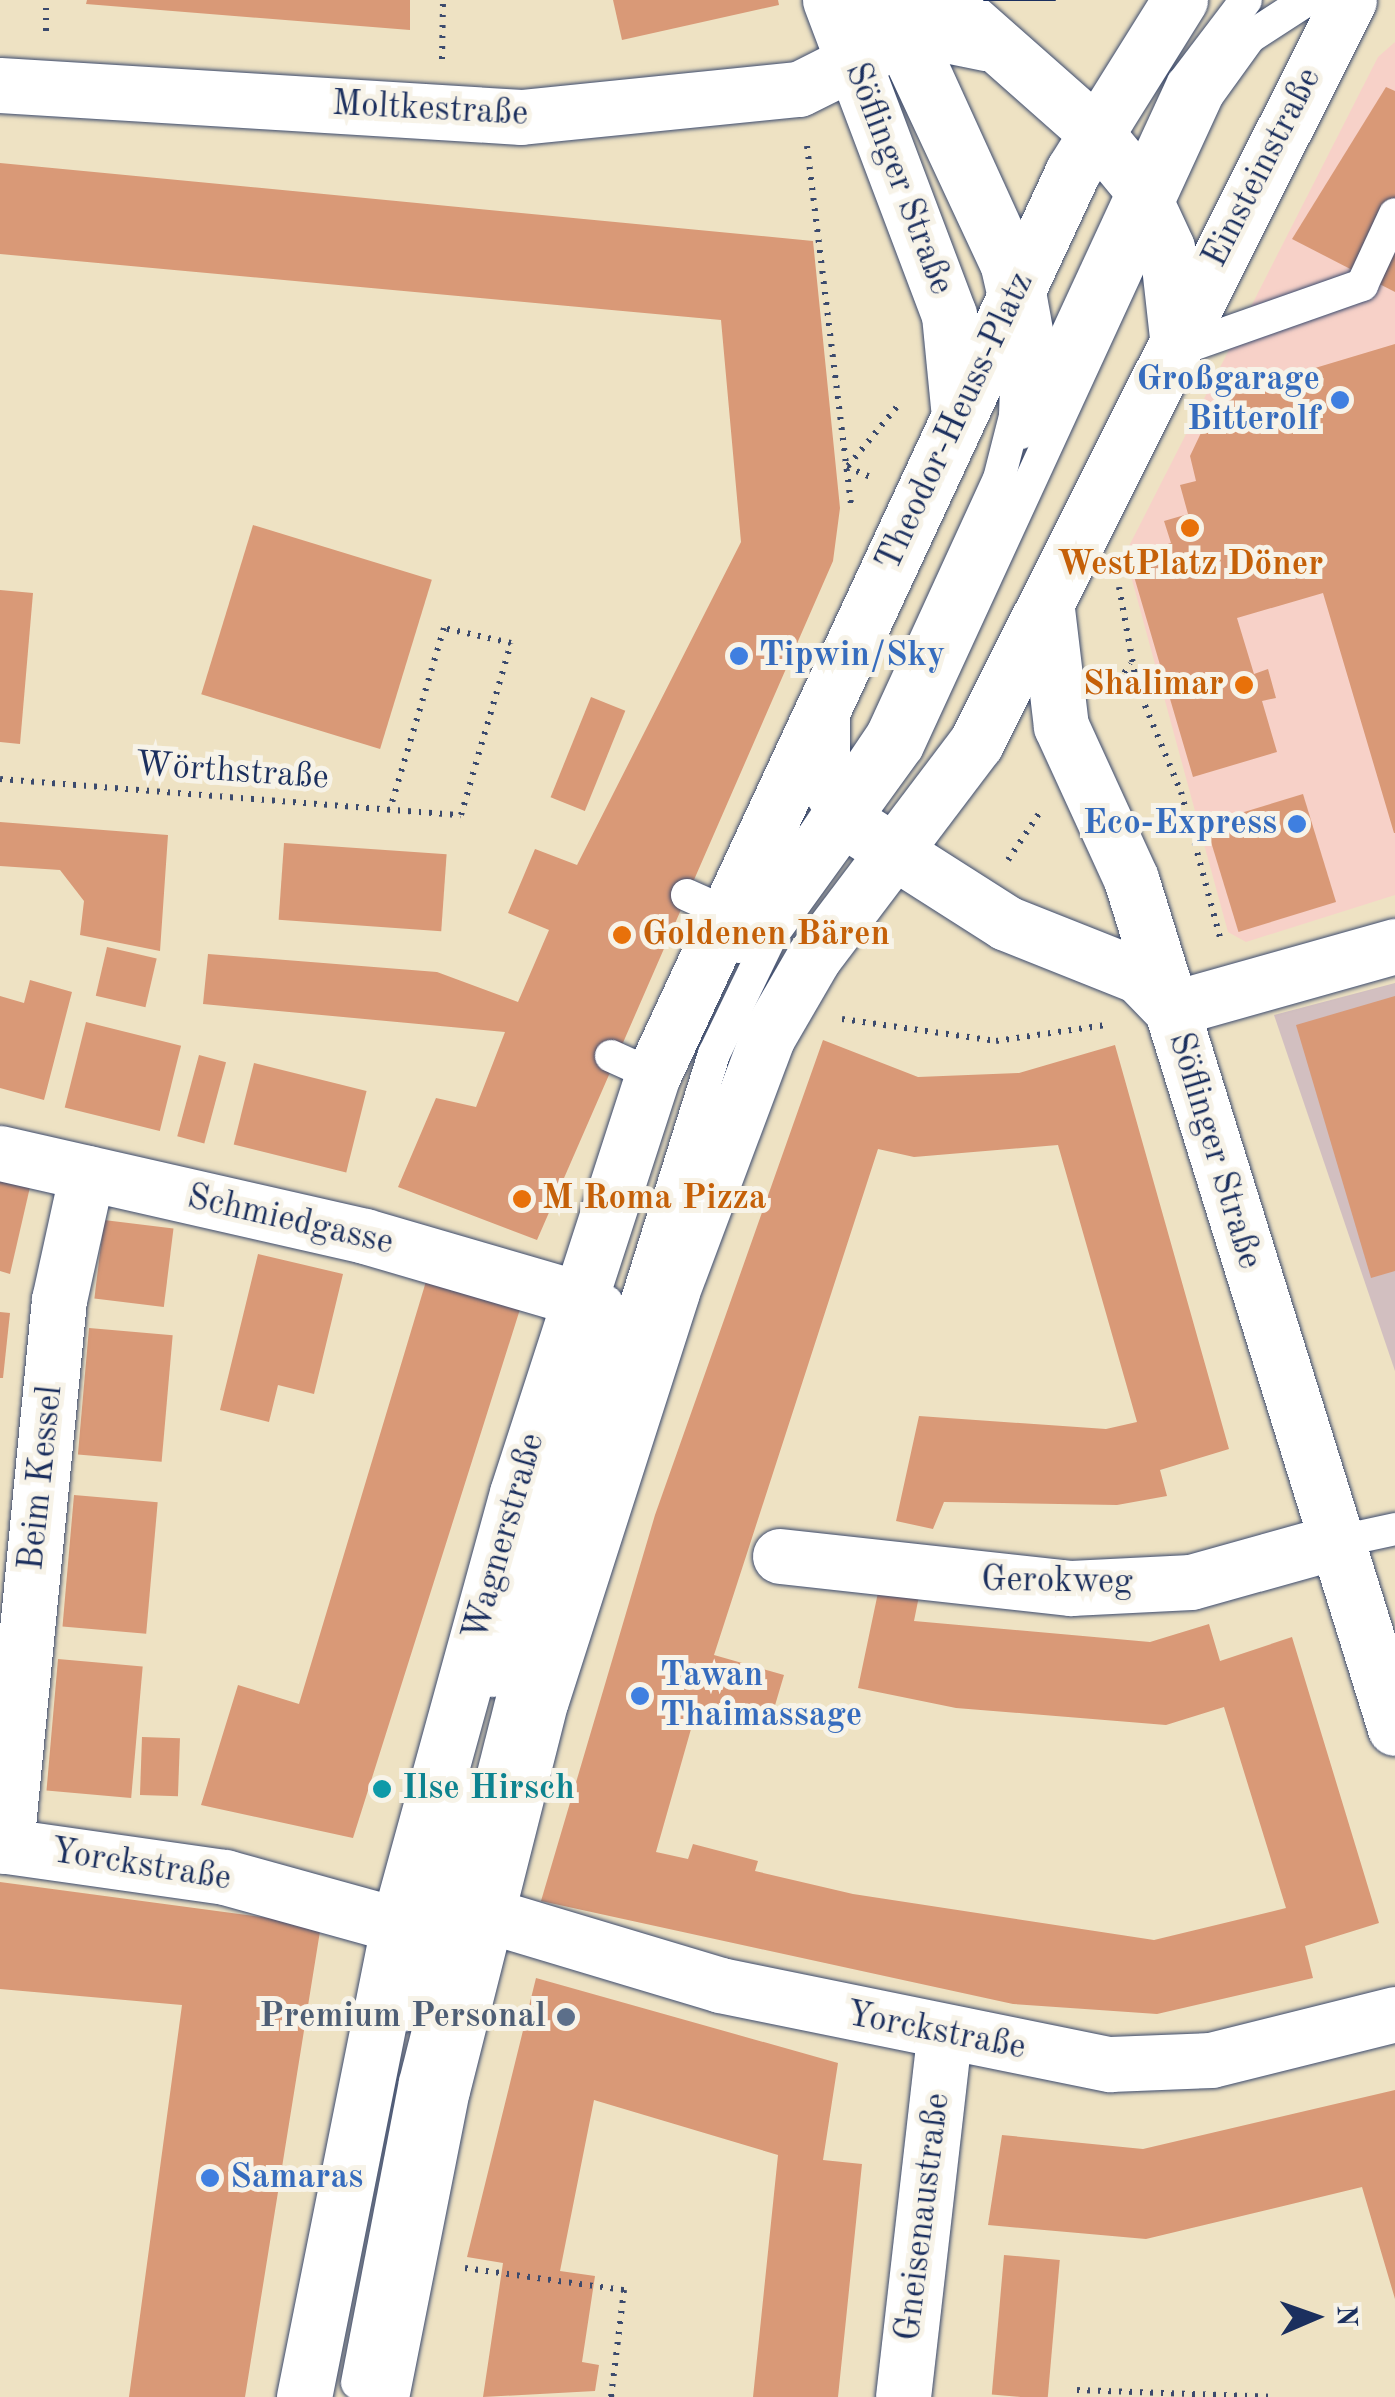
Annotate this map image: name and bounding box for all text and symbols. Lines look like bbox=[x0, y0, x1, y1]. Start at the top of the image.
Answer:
street label: Söflinger Straße bbox=[834, 57, 962, 301]
street label: Einsteinstraße bbox=[1195, 61, 1331, 275]
street label: Moltkestraße bbox=[331, 84, 529, 136]
street label: Theodor-Heuss-Platz bbox=[868, 266, 1044, 578]
place label: Großgarage Bitterolf bbox=[1136, 359, 1320, 441]
marker: Großgarage Bitterolf bbox=[1329, 389, 1351, 411]
marker: WestPlatz Döner bbox=[1179, 517, 1201, 539]
place label: WestPlatz Döner bbox=[1057, 544, 1323, 586]
place label: Tipwin/Sky bbox=[759, 635, 945, 677]
marker: Tipwin/Sky bbox=[728, 645, 750, 667]
place label: Shalimar bbox=[1083, 664, 1224, 706]
marker: Shalimar bbox=[1233, 674, 1255, 696]
street label: Wörthstraße bbox=[134, 744, 330, 800]
place label: Eco-Express bbox=[1083, 803, 1277, 845]
marker: Eco-Express bbox=[1286, 813, 1308, 835]
place label: Goldenen Bären bbox=[642, 914, 890, 956]
marker: Goldenen Bären bbox=[611, 924, 633, 946]
street label: Söflinger Straße bbox=[1158, 1028, 1270, 1274]
street label: Schmiedgasse bbox=[183, 1177, 397, 1265]
place label: M Roma Pizza bbox=[542, 1178, 767, 1220]
marker: M Roma Pizza bbox=[511, 1188, 533, 1210]
street label: Beim Kessel bbox=[11, 1383, 73, 1573]
street label: Wagnerstraße bbox=[455, 1428, 555, 1646]
street label: Gerokweg bbox=[981, 1560, 1133, 1604]
place label: Tawan Thaimassage bbox=[660, 1655, 862, 1737]
marker: Tawan Thaimassage bbox=[629, 1685, 651, 1707]
place label: Ilse Hirsch bbox=[402, 1768, 575, 1810]
marker: Ilse Hirsch bbox=[371, 1778, 393, 1800]
street label: Yorckstraße bbox=[48, 1831, 234, 1901]
street label: Yorckstraße bbox=[843, 1994, 1029, 2070]
place label: Premium Personal bbox=[259, 1996, 546, 2038]
marker: Premium Personal bbox=[555, 2006, 577, 2028]
street label: Gneisenaustraße bbox=[888, 2091, 960, 2343]
place label: Samaras bbox=[230, 2157, 363, 2199]
marker: Samaras bbox=[199, 2167, 221, 2189]
north arrow bbox=[1265, 2267, 1365, 2367]
text: N bbox=[1331, 2305, 1359, 2327]

